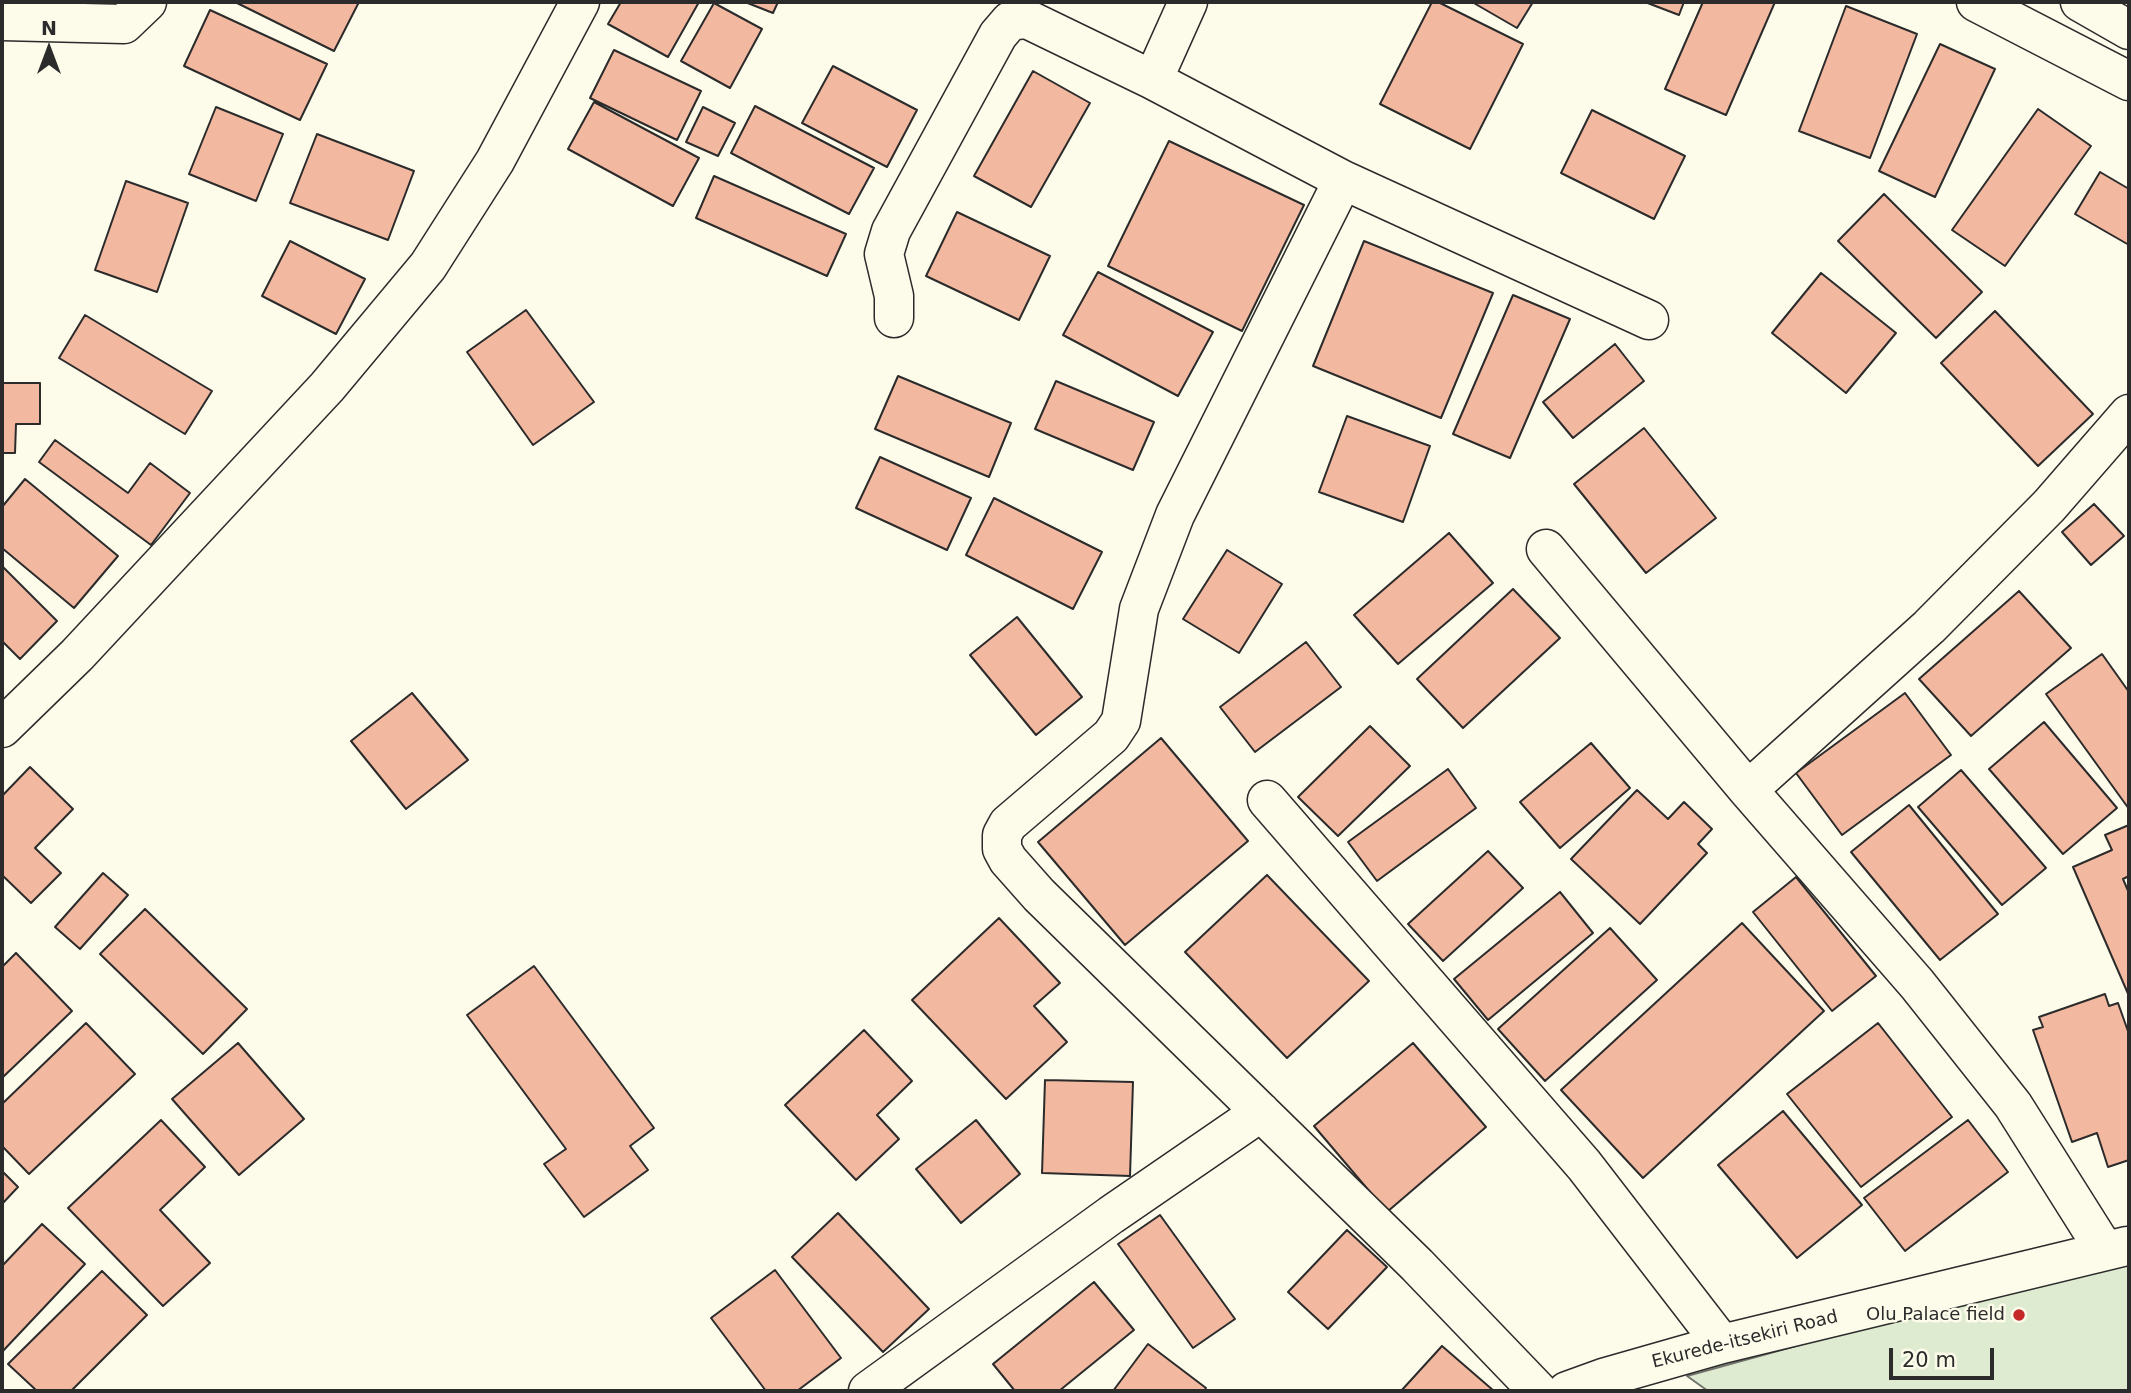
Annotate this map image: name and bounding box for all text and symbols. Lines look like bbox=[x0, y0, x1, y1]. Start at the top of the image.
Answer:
north arrow bbox=[14, 14, 84, 84]
text: N bbox=[41, 17, 57, 39]
place label: Olu Palace field bbox=[1866, 1304, 2005, 1326]
street label: Ekurede-itsekiri Road bbox=[1650, 1306, 1840, 1374]
marker: Olu Palace field bbox=[2011, 1307, 2027, 1323]
scale bar bbox=[1893, 1334, 1998, 1378]
text: 20 m bbox=[1902, 1348, 1956, 1372]

